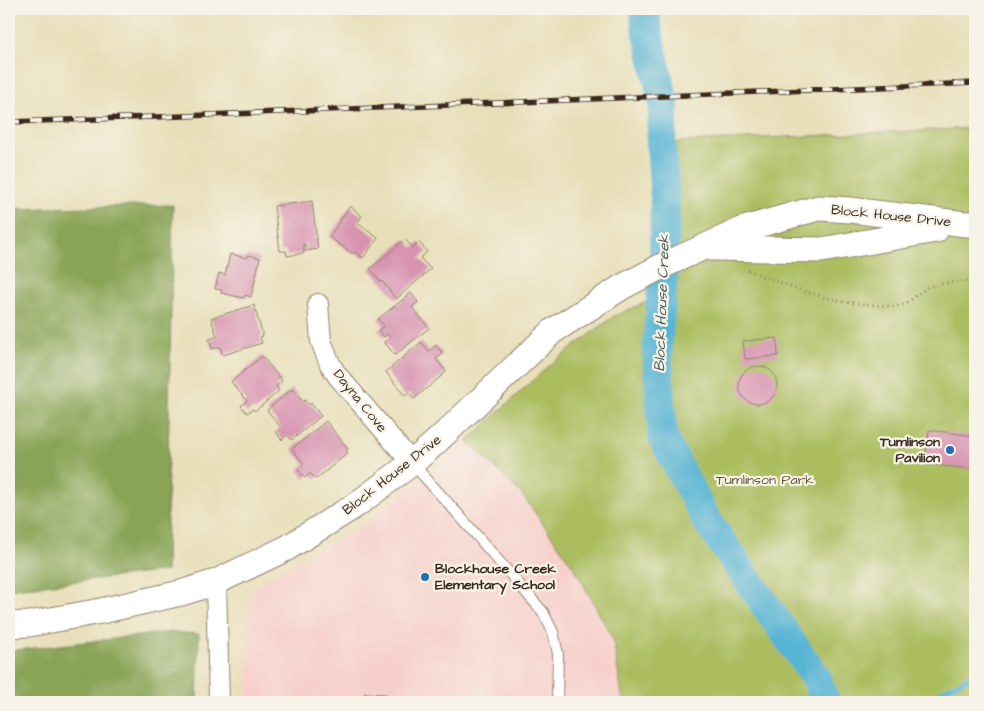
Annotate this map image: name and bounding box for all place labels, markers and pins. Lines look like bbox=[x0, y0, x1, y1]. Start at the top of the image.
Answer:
place label: Tumlinson Pavilion bbox=[879, 432, 940, 468]
marker: Tumlinson Pavilion bbox=[944, 444, 956, 456]
place label: Blockhouse Creek Elementary School bbox=[435, 559, 556, 595]
marker: Blockhouse Creek Elementary School bbox=[419, 571, 431, 583]

